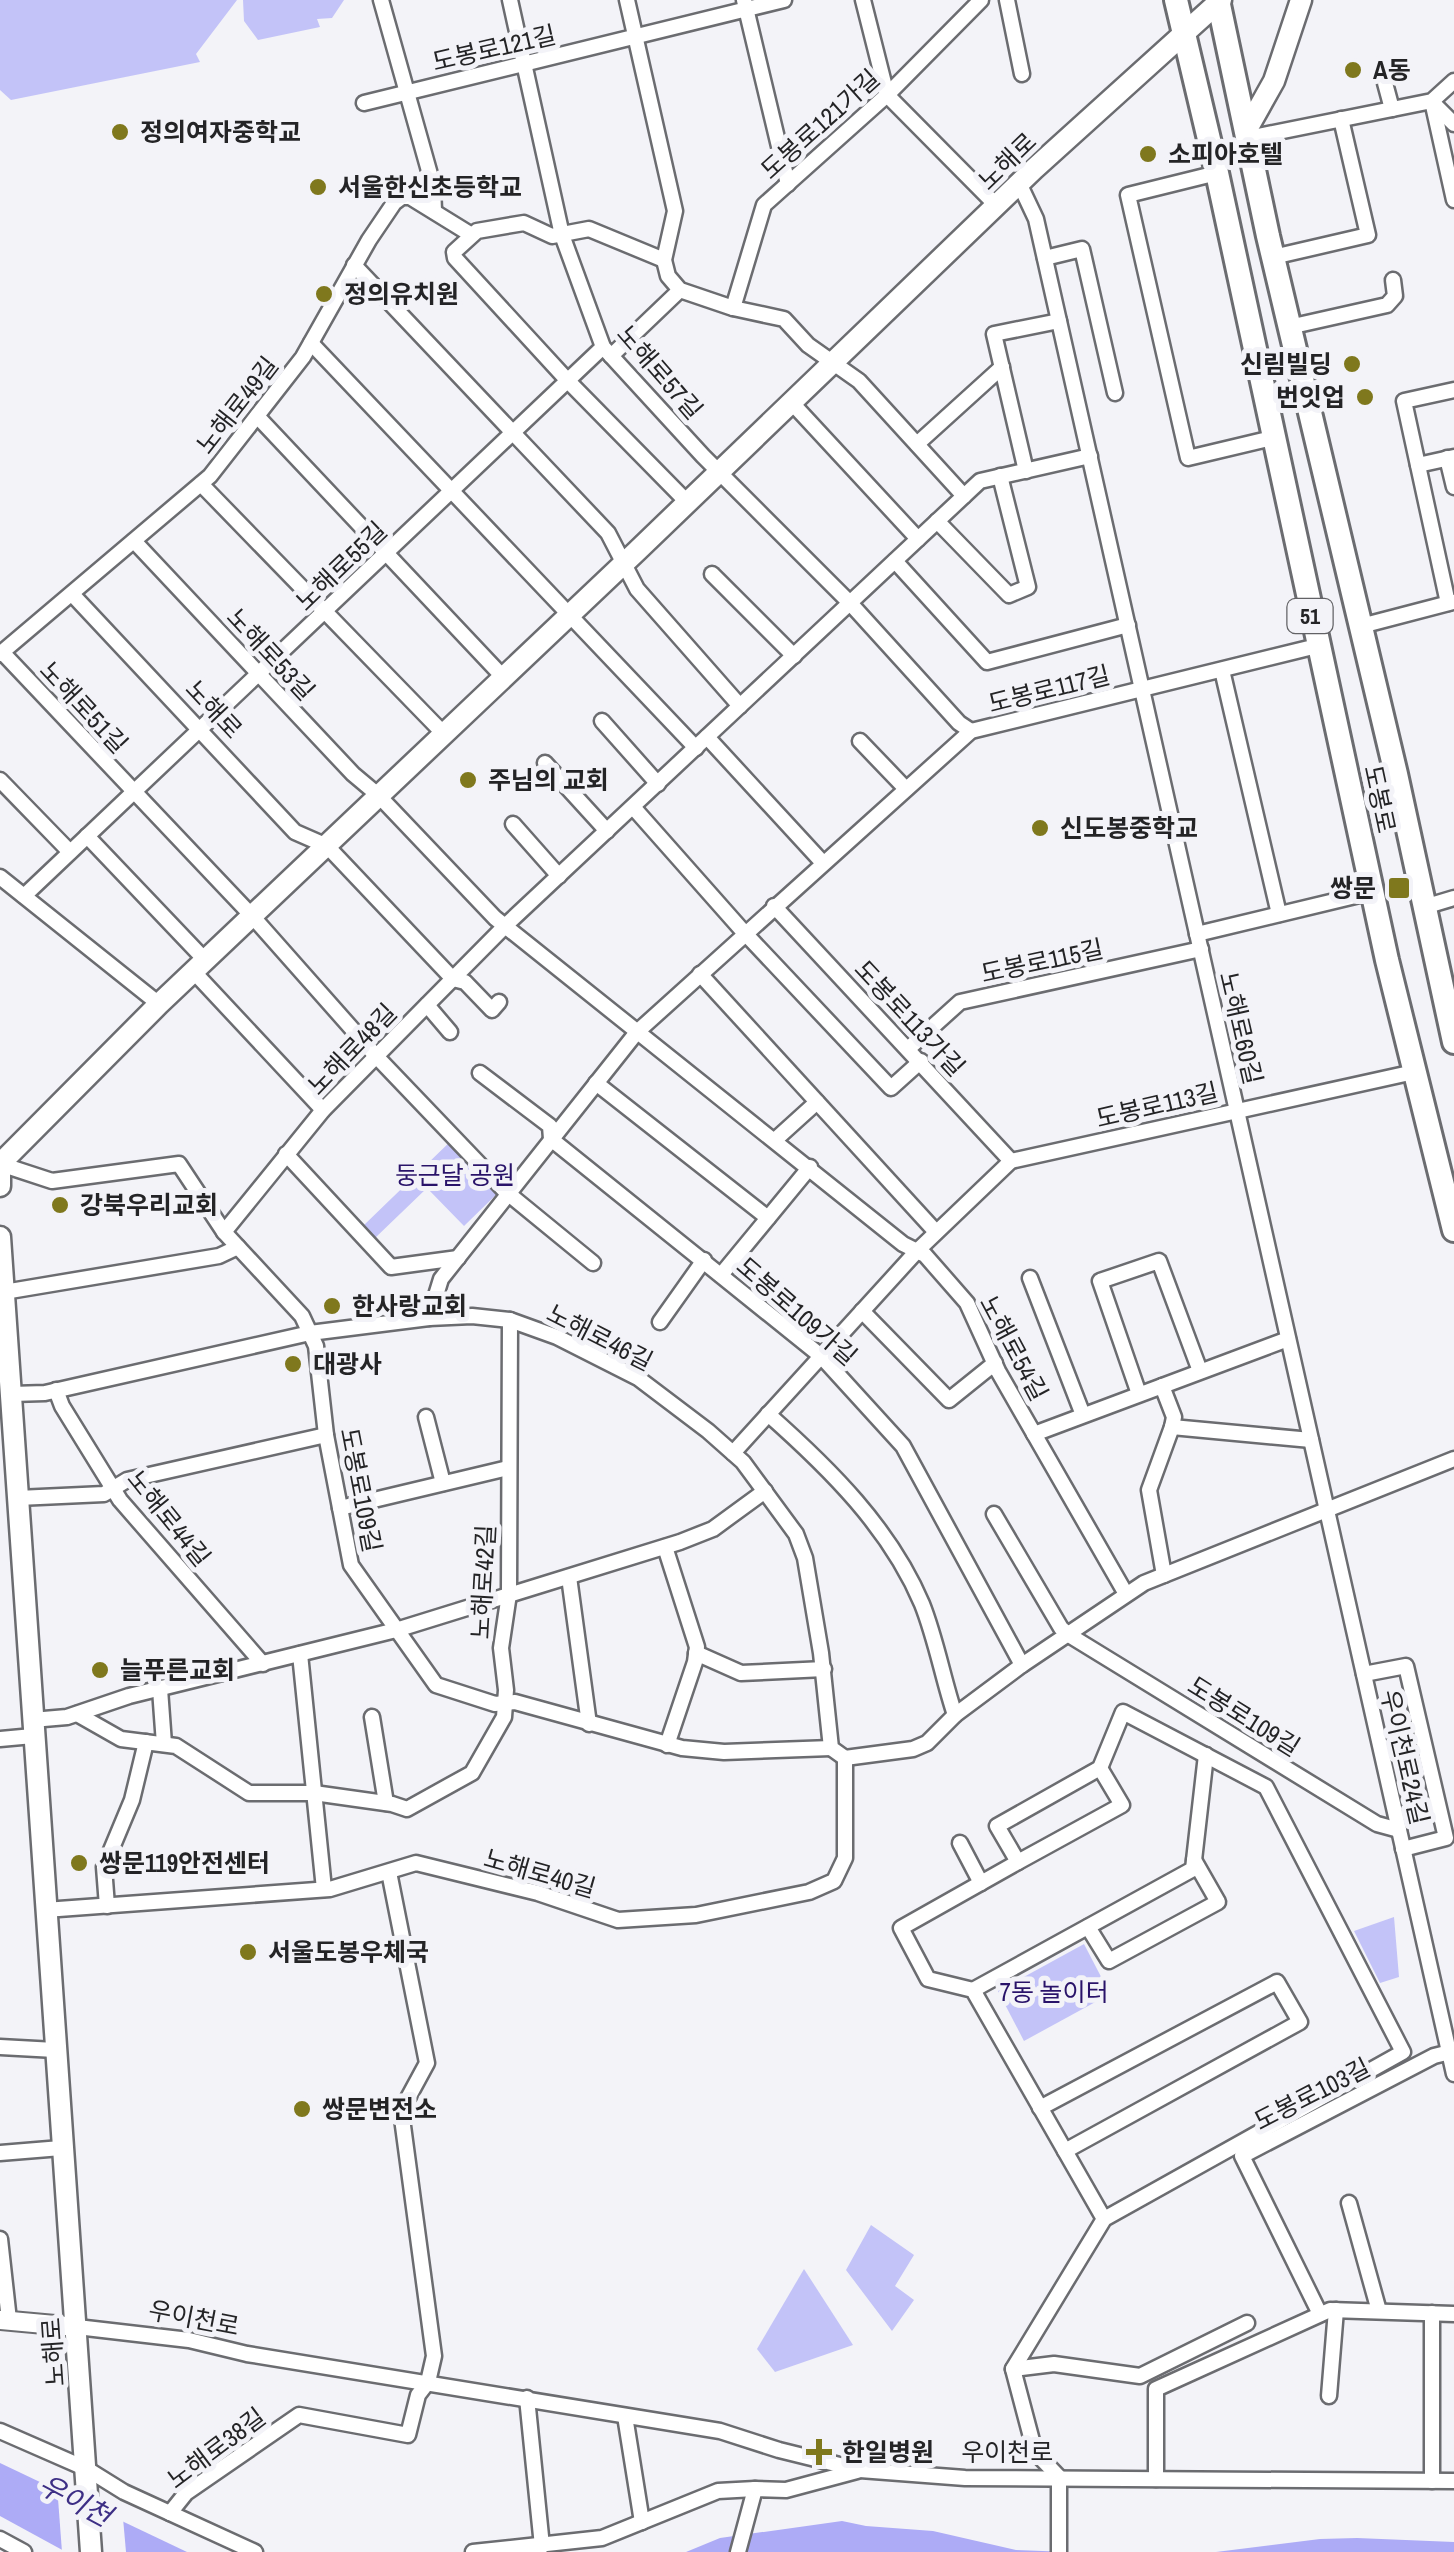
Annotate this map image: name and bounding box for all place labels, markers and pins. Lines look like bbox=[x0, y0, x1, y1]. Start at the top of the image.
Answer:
place label: A동 bbox=[1373, 53, 1411, 87]
marker: A동 bbox=[1342, 59, 1364, 81]
place label: 정의여자중학교 bbox=[140, 115, 301, 149]
marker: 정의여자중학교 bbox=[109, 121, 131, 143]
place label: 소피아호텔 bbox=[1168, 137, 1283, 171]
marker: 소피아호텔 bbox=[1137, 143, 1159, 165]
place label: 서울한신초등학교 bbox=[338, 170, 522, 204]
marker: 서울한신초등학교 bbox=[307, 176, 329, 198]
place label: 정의유치원 bbox=[344, 277, 459, 311]
marker: 정의유치원 bbox=[313, 283, 335, 305]
place label: 신림빌딩 bbox=[1240, 347, 1332, 381]
marker: 신림빌딩 bbox=[1341, 353, 1363, 375]
place label: 번잇업 bbox=[1276, 380, 1345, 414]
marker: 번잇업 bbox=[1354, 386, 1376, 408]
place label: 주님의 교회 bbox=[488, 763, 609, 797]
marker: 주님의 교회 bbox=[457, 769, 479, 791]
place label: 신도봉중학교 bbox=[1060, 811, 1198, 845]
marker: 신도봉중학교 bbox=[1029, 817, 1051, 839]
place label: 쌍문 bbox=[1330, 871, 1376, 905]
marker: 쌍문 bbox=[1386, 875, 1412, 901]
place label: 강북우리교회 bbox=[80, 1188, 218, 1222]
marker: 강북우리교회 bbox=[49, 1194, 71, 1216]
place label: 한사랑교회 bbox=[352, 1289, 467, 1323]
marker: 한사랑교회 bbox=[321, 1295, 343, 1317]
place label: 대광사 bbox=[313, 1347, 382, 1381]
marker: 대광사 bbox=[282, 1353, 304, 1375]
place label: 늘푸른교회 bbox=[120, 1653, 235, 1687]
marker: 늘푸른교회 bbox=[89, 1659, 111, 1681]
place label: 쌍문119안전센터 bbox=[99, 1846, 270, 1880]
marker: 쌍문119안전센터 bbox=[68, 1852, 90, 1874]
place label: 서울도봉우체국 bbox=[268, 1935, 429, 1969]
marker: 서울도봉우체국 bbox=[237, 1941, 259, 1963]
place label: 쌍문변전소 bbox=[322, 2092, 437, 2126]
marker: 쌍문변전소 bbox=[291, 2098, 313, 2120]
place label: 한일병원 bbox=[842, 2435, 934, 2469]
marker: 한일병원 bbox=[806, 2439, 832, 2465]

